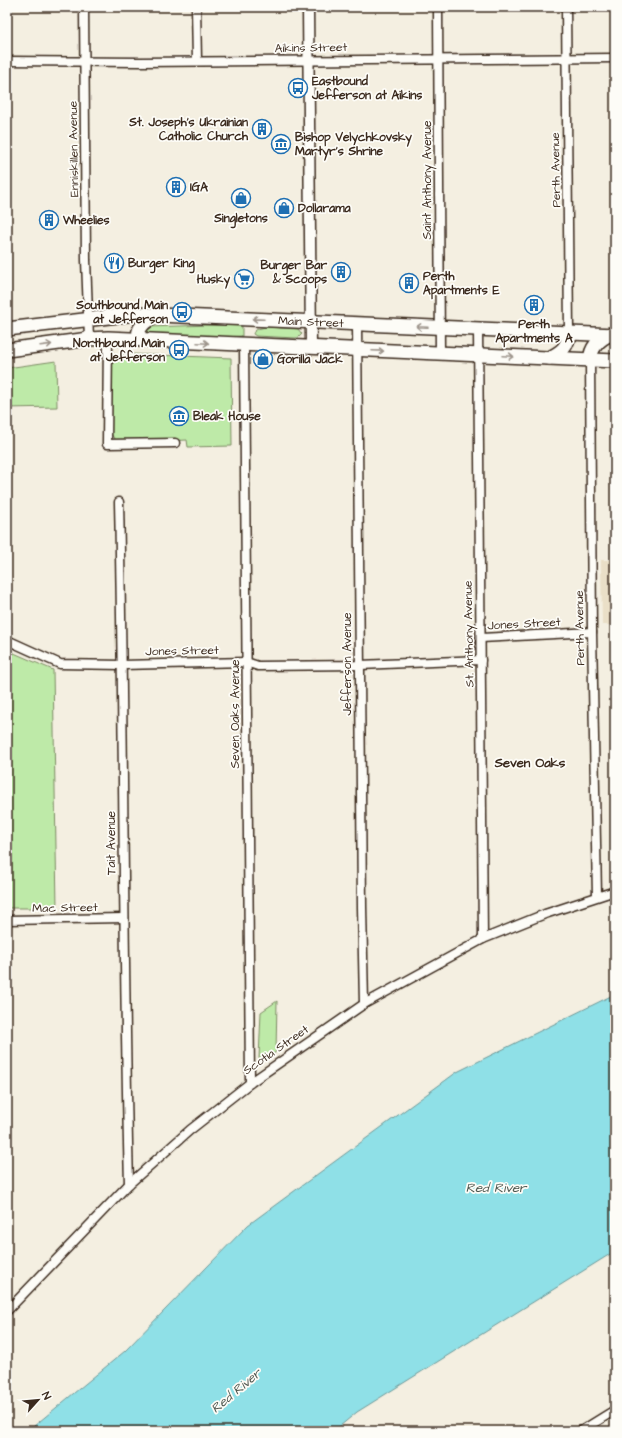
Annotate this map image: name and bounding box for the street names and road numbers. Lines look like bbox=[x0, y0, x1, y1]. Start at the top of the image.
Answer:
street label: Aikins Street bbox=[275, 39, 348, 57]
street label: Enniskillen Avenue bbox=[65, 100, 83, 197]
street label: Saint Anthony Avenue bbox=[419, 120, 437, 239]
street label: Perth Avenue bbox=[547, 132, 565, 208]
street label: Main Street bbox=[278, 312, 344, 332]
street label: St. Anthony Avenue bbox=[460, 580, 479, 687]
street label: Perth Avenue bbox=[571, 590, 589, 666]
street label: Jefferson Avenue bbox=[339, 612, 356, 715]
street label: Jones Street bbox=[487, 614, 561, 634]
street label: Jones Street bbox=[145, 642, 219, 660]
street label: Seven Oaks Avenue bbox=[227, 659, 244, 769]
street label: Tait Avenue bbox=[103, 810, 120, 875]
street label: Mac Street bbox=[32, 899, 98, 917]
street label: Scotia Street bbox=[240, 1021, 312, 1079]

